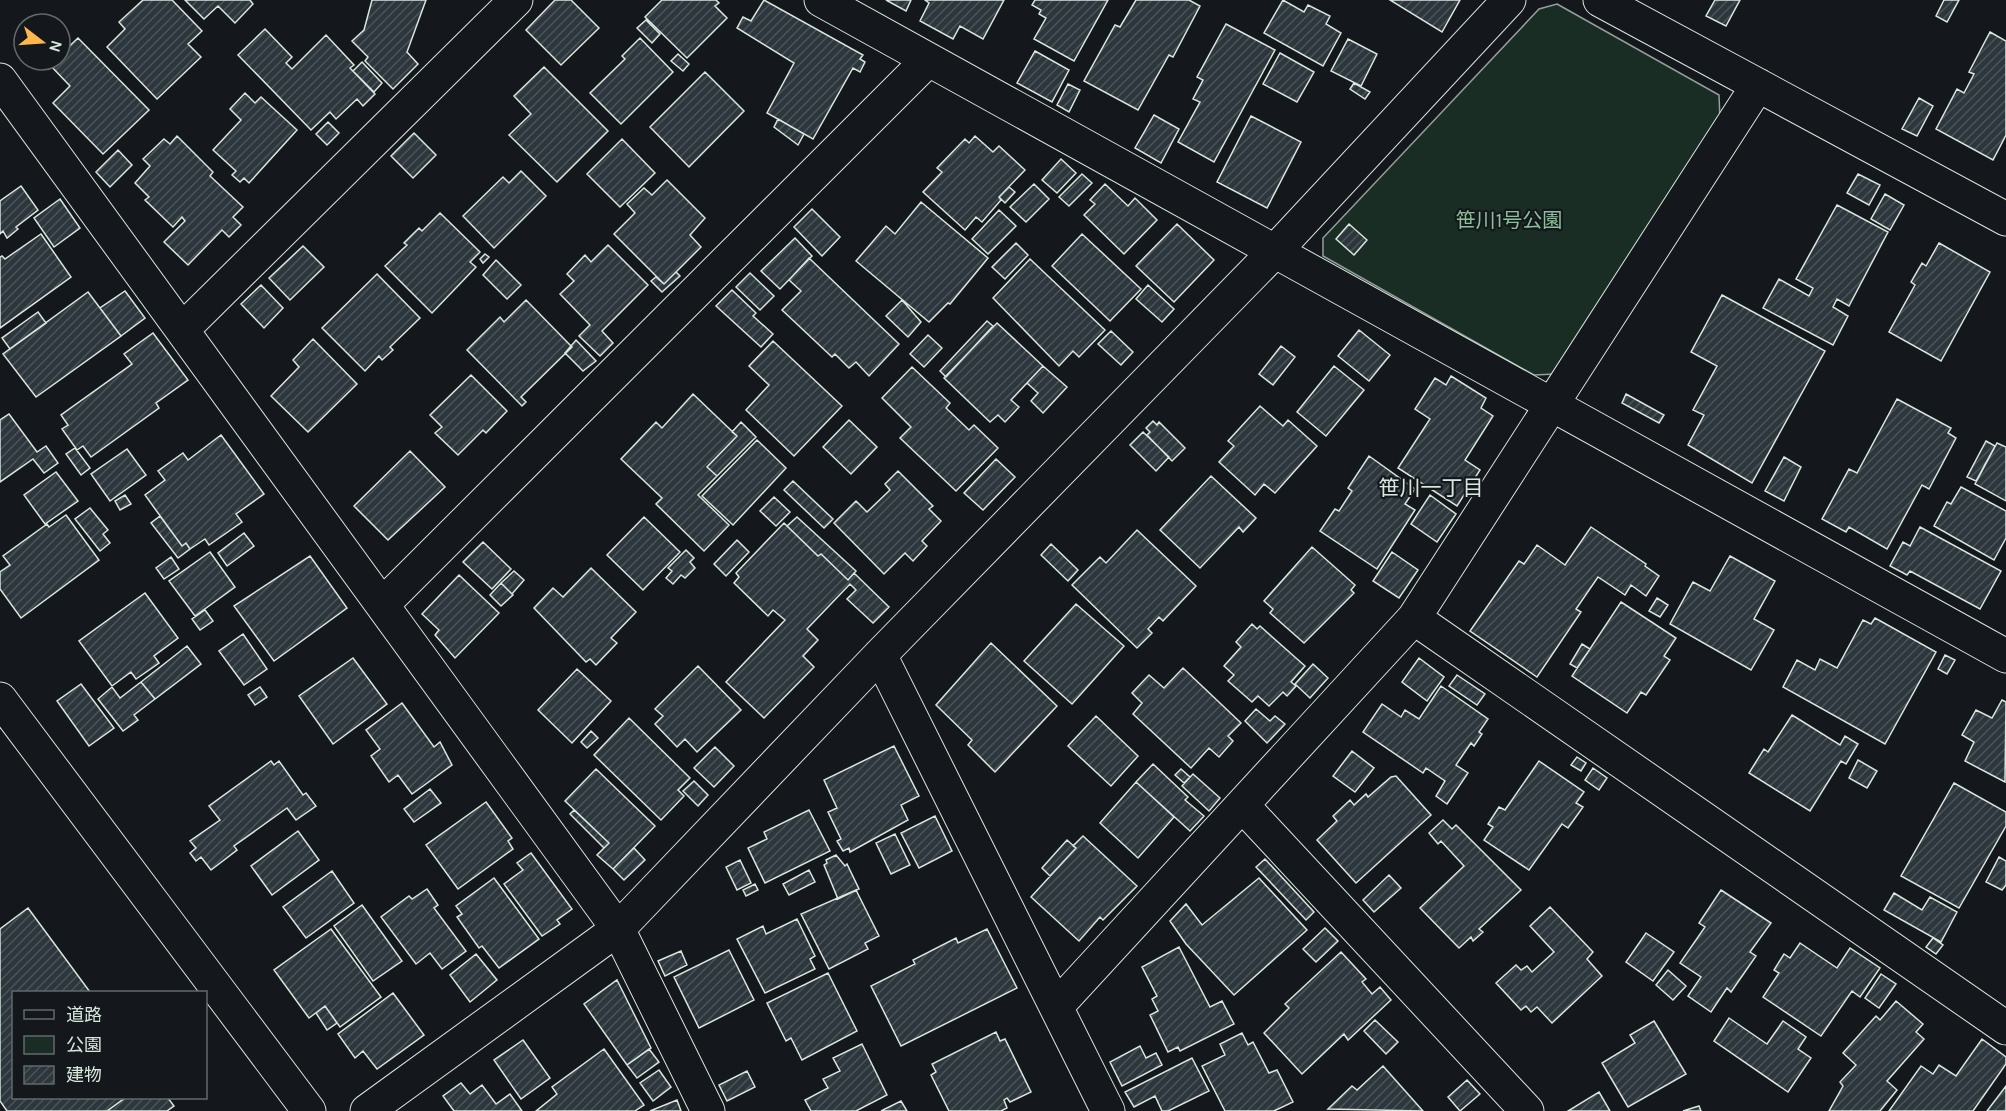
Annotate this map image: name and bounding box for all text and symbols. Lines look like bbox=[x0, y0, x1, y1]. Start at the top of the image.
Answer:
north arrow bbox=[12, 12, 72, 72]
text: N bbox=[45, 38, 67, 55]
park label: 笹川1号公園 bbox=[1456, 209, 1562, 232]
district label: 笹川一丁目 bbox=[1379, 476, 1484, 500]
legend bbox=[12, 991, 207, 1099]
text: 道路 bbox=[66, 1004, 102, 1026]
text: 公園 bbox=[66, 1034, 102, 1056]
text: 建物 bbox=[66, 1064, 102, 1086]

